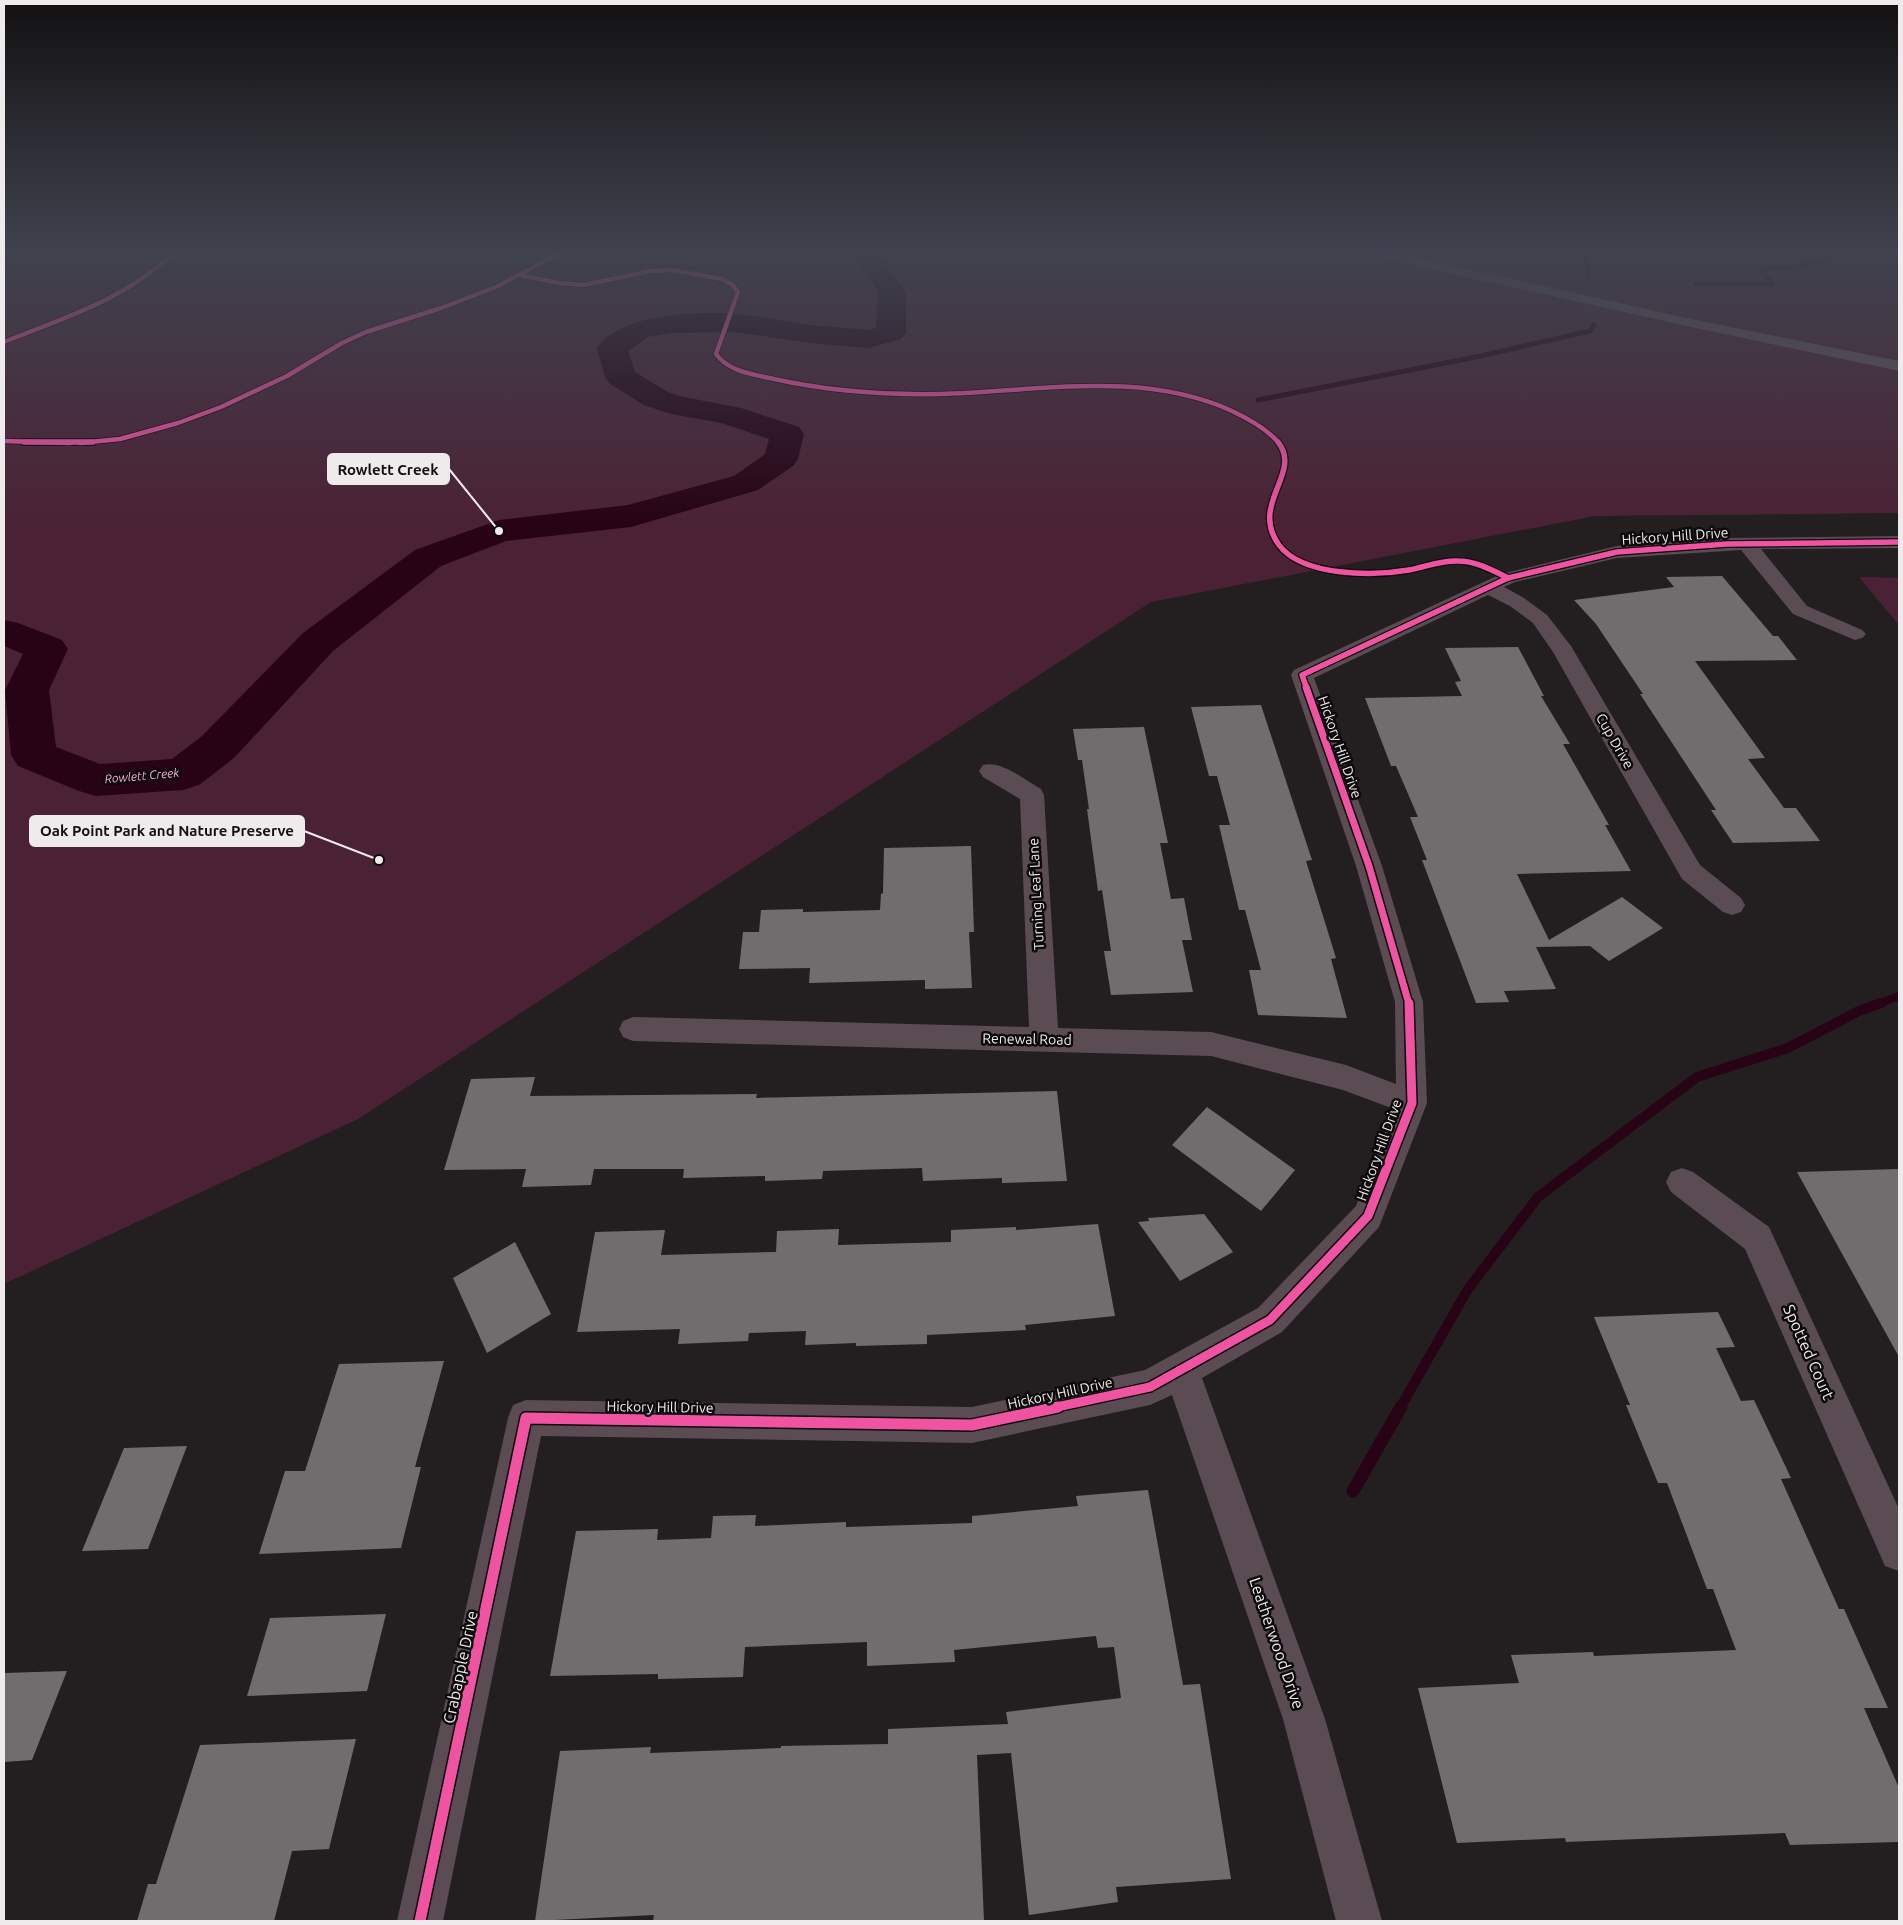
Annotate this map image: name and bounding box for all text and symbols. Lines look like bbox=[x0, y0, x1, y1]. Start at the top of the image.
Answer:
callout: Rowlett Creek bbox=[328, 454, 449, 484]
text: Rowlett Creek bbox=[337, 461, 439, 478]
street label: Hickory Hill Drive bbox=[1621, 524, 1729, 548]
street label: Hickory Hill Drive bbox=[1315, 694, 1365, 800]
street label: Cup Drive bbox=[1593, 711, 1637, 771]
water label: Rowlett Creek bbox=[104, 766, 181, 785]
callout: Oak Point Park and Nature Preserve bbox=[30, 816, 304, 846]
text: Oak Point Park and Nature Preserve bbox=[40, 822, 294, 839]
street label: Turning Leaf Lane bbox=[1025, 838, 1047, 950]
street label: Renewal Road bbox=[982, 1030, 1072, 1048]
street label: Hickory Hill Drive bbox=[1353, 1097, 1405, 1203]
street label: Spotted Court bbox=[1780, 1302, 1838, 1403]
street label: Hickory Hill Drive bbox=[1006, 1374, 1114, 1412]
street label: Hickory Hill Drive bbox=[606, 1398, 714, 1416]
street label: Leatherwood Drive bbox=[1246, 1575, 1308, 1711]
street label: Crabapple Drive bbox=[439, 1609, 481, 1725]

